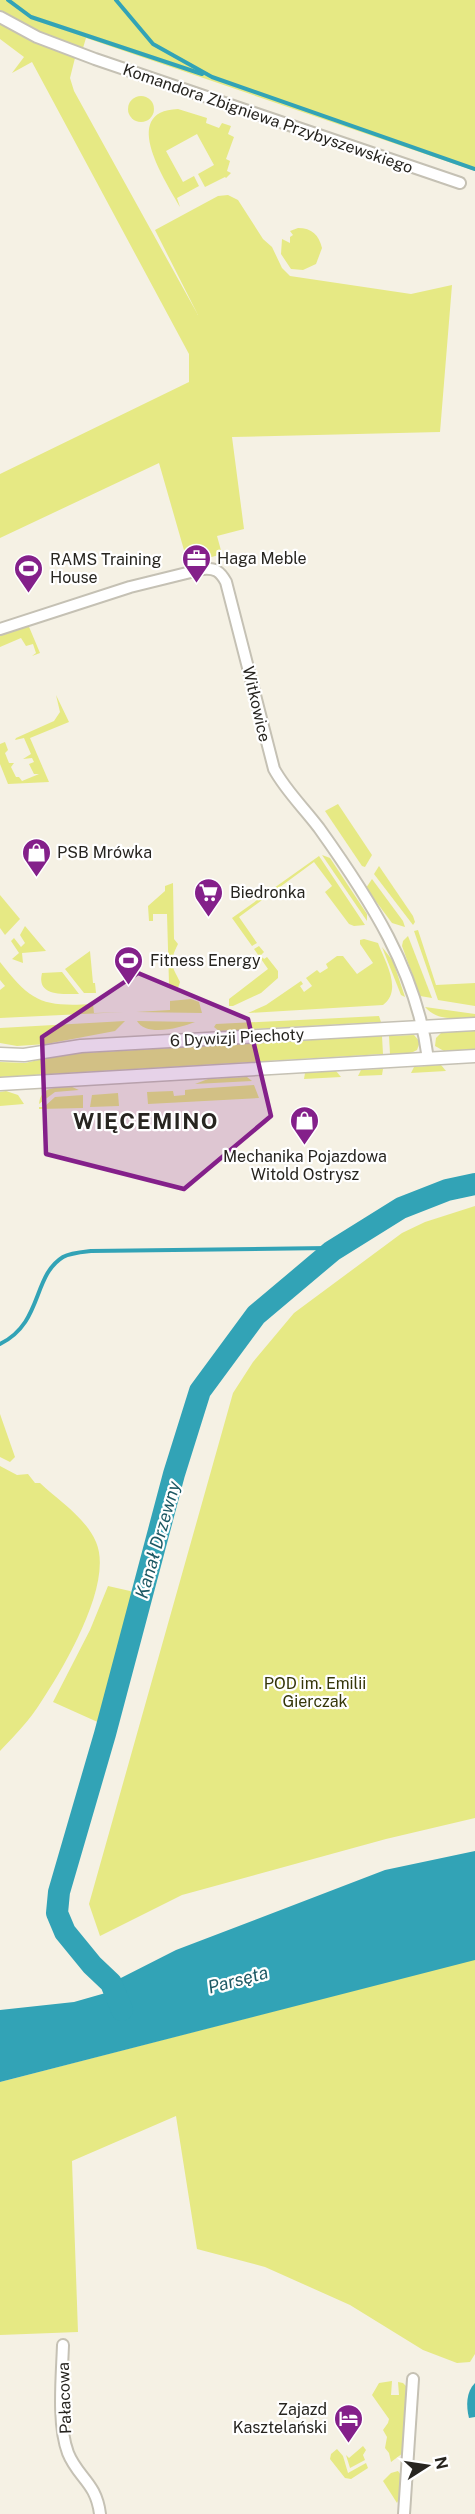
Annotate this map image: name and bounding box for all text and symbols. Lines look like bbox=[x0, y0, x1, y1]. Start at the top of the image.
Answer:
street label: Komandora Zbigniewa Przybyszewskiego bbox=[120, 60, 415, 177]
office icon: Haga Meble bbox=[180, 542, 212, 584]
place label: Haga Meble bbox=[217, 549, 307, 568]
place label: RAMS Training House bbox=[50, 550, 161, 587]
sports icon: RAMS Training House bbox=[13, 552, 45, 594]
street label: Witkowice bbox=[239, 664, 274, 744]
shop icon: PSB Mrówka bbox=[20, 836, 52, 878]
place label: PSB Mrówka bbox=[57, 843, 152, 862]
supermarket icon: Biedronka bbox=[193, 876, 225, 918]
place label: Biedronka bbox=[230, 883, 305, 902]
sports icon: Fitness Energy bbox=[113, 944, 145, 986]
place label: Fitness Energy bbox=[150, 951, 261, 970]
street label: 6 Dywizji Piechoty bbox=[169, 1024, 305, 1051]
shop icon: Mechanika Pojazdowa Witold Ostrysz bbox=[289, 1104, 321, 1146]
district label: WIĘCEMINO bbox=[73, 1108, 219, 1134]
place label: Mechanika Pojazdowa Witold Ostrysz bbox=[223, 1147, 387, 1184]
water label: Kanał Drzewny bbox=[131, 1478, 185, 1601]
park label: POD im. Emilii Gierczak bbox=[264, 1674, 366, 1711]
water label: Parsęta bbox=[205, 1961, 270, 1998]
street label: Pałacowa bbox=[54, 2362, 75, 2434]
place label: Zajazd Kasztelański bbox=[233, 2400, 327, 2437]
hotel icon: Zajazd Kasztelański bbox=[332, 2402, 364, 2444]
north arrow bbox=[397, 2436, 457, 2496]
text: N bbox=[431, 2455, 452, 2471]

